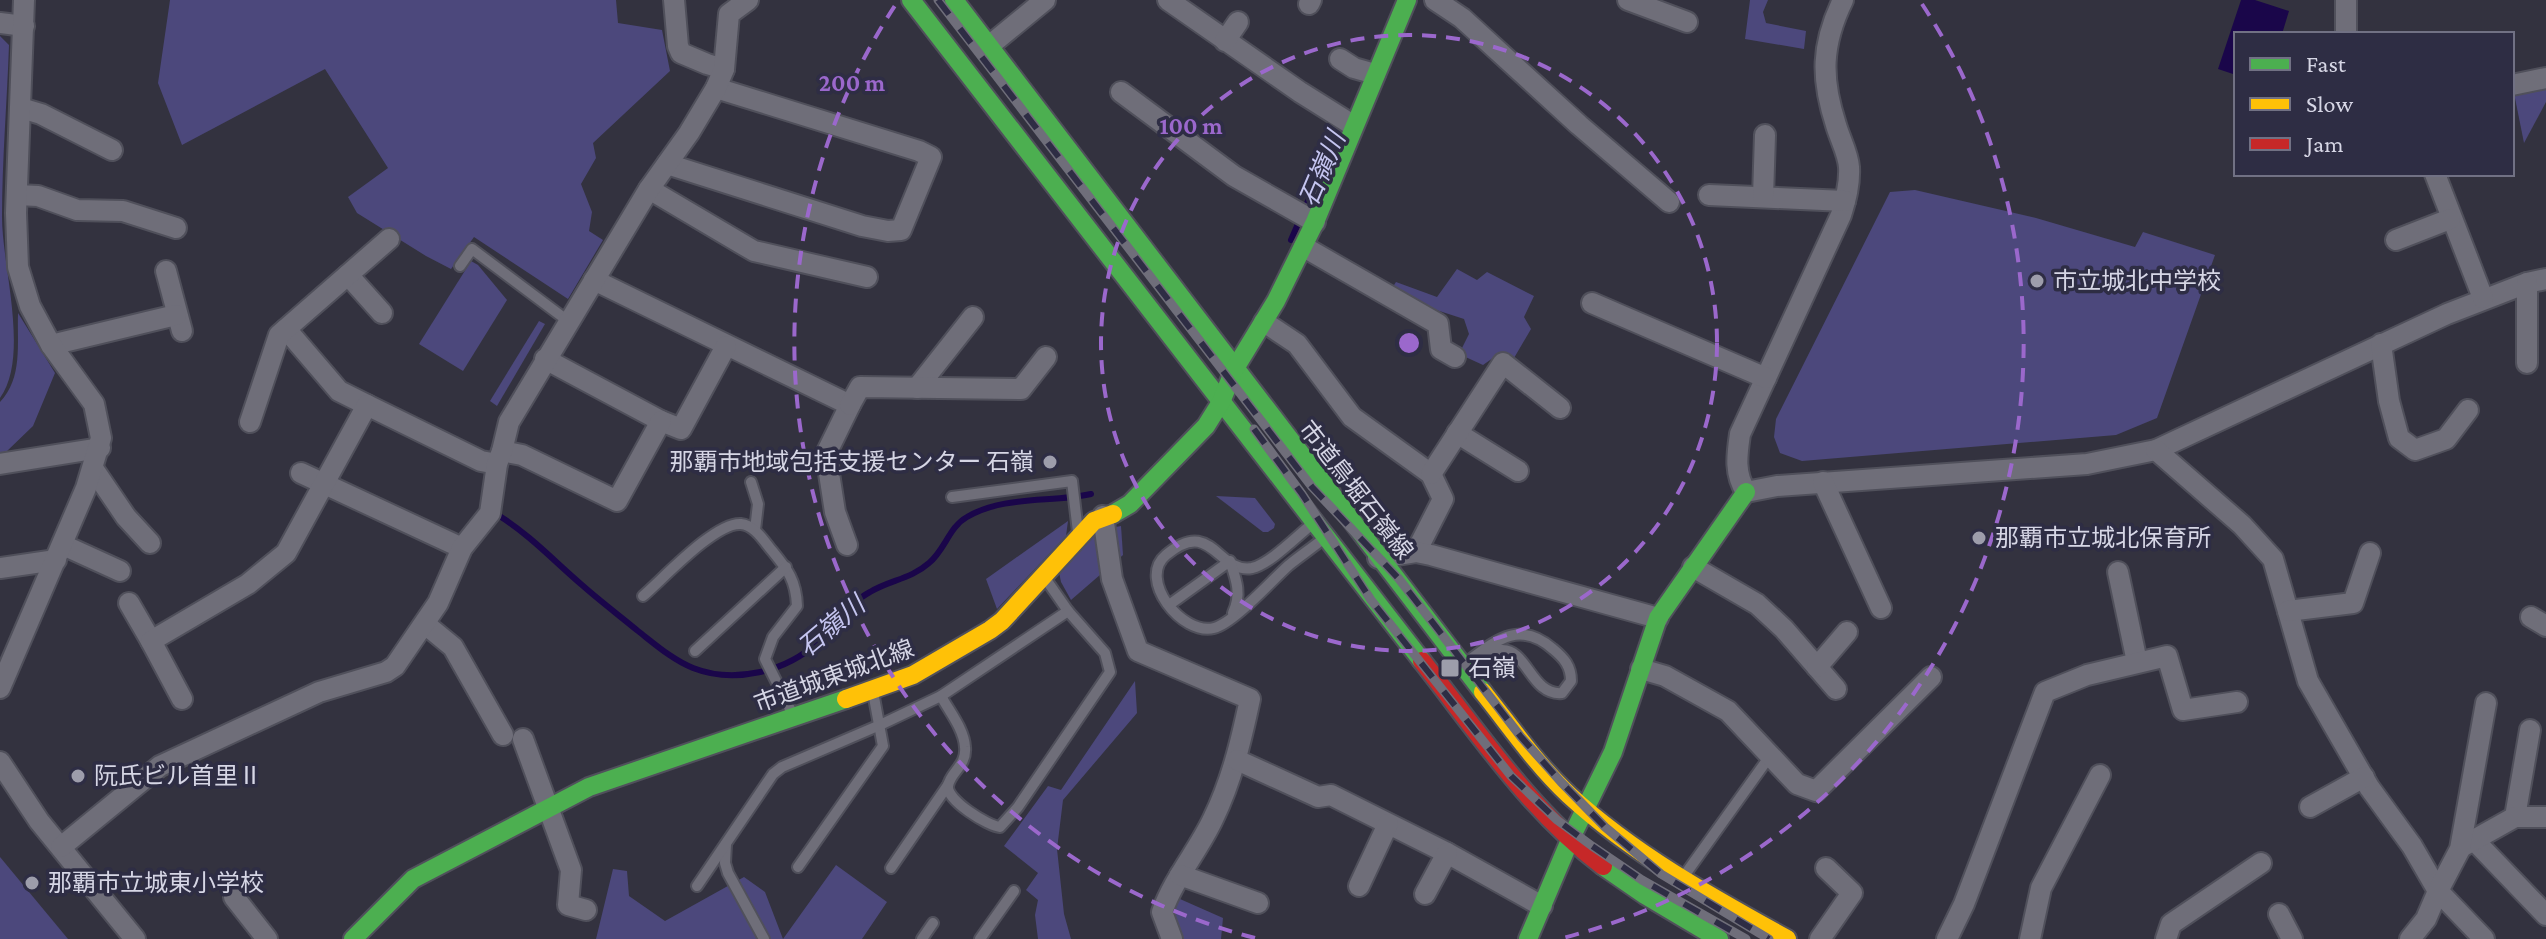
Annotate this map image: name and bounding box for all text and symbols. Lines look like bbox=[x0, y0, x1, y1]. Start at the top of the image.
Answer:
legend bbox=[2234, 32, 2514, 176]
text: Fast bbox=[2306, 50, 2347, 77]
text: 200 m bbox=[819, 69, 886, 96]
text: Slow bbox=[2306, 90, 2353, 117]
text: 100 m bbox=[1159, 112, 1223, 139]
water label: 石嶺川 bbox=[1294, 125, 1352, 211]
text: Jam bbox=[2304, 130, 2344, 157]
place label: 市立城北中学校 bbox=[2053, 267, 2221, 294]
marker: 市立城北中学校 bbox=[2028, 272, 2046, 290]
centre of rings bbox=[1395, 329, 1423, 357]
street label: 市道鳥堀石嶺線 bbox=[1294, 415, 1419, 564]
place label: 那覇市地域包括支援センター 石嶺 bbox=[670, 448, 1034, 475]
marker: 那覇市地域包括支援センター 石嶺 bbox=[1041, 453, 1059, 471]
place label: 那覇市立城北保育所 bbox=[1995, 524, 2211, 551]
marker: 那覇市立城北保育所 bbox=[1970, 529, 1988, 547]
water label: 石嶺川 bbox=[792, 588, 873, 663]
street label: 市道城東城北線 bbox=[750, 634, 917, 717]
place label: 石嶺 bbox=[1468, 654, 1516, 681]
marker: 石嶺 bbox=[1439, 657, 1461, 679]
place label: 阮氏ビル首里Ⅱ bbox=[94, 762, 262, 789]
marker: 阮氏ビル首里Ⅱ bbox=[69, 767, 87, 785]
place label: 那覇市立城東小学校 bbox=[48, 869, 264, 896]
marker: 那覇市立城東小学校 bbox=[23, 874, 41, 892]

